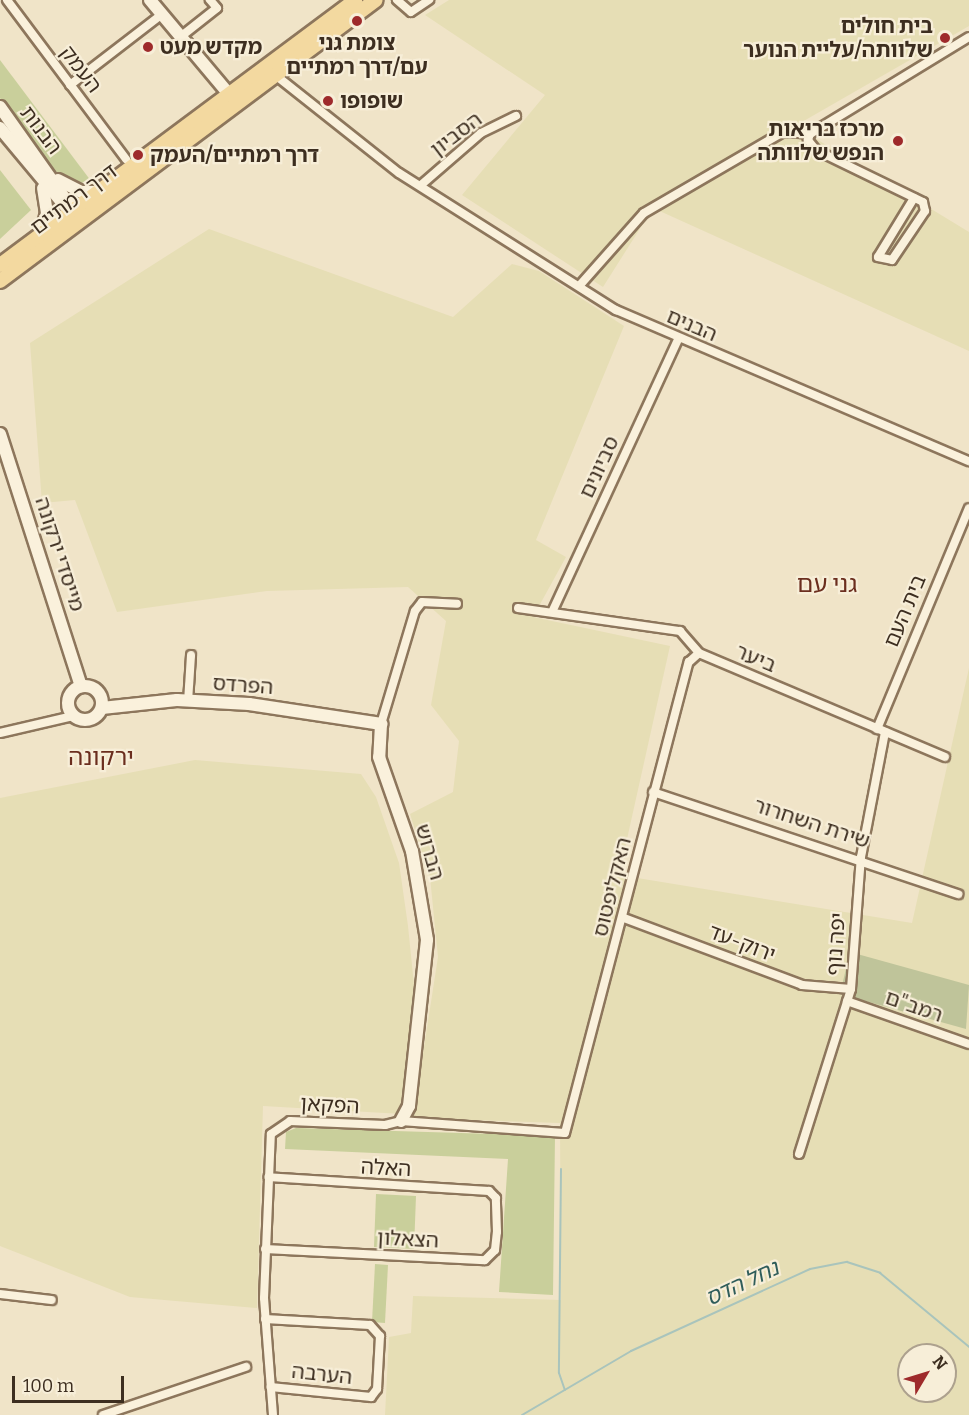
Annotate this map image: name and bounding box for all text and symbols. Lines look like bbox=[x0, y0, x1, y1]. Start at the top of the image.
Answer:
place label: בית חולים שלוותה/עליית הנוער bbox=[743, 13, 933, 63]
marker: צומת גני עם/דרך רמתיים bbox=[350, 14, 364, 28]
place label: צומת גני עם/דרך רמתיים bbox=[286, 30, 428, 80]
marker: בית חולים שלוותה/עליית הנוער bbox=[938, 31, 952, 45]
place label: מקדש מעט bbox=[160, 34, 262, 60]
street label: העמק bbox=[55, 40, 107, 98]
marker: מקדש מעט bbox=[141, 40, 155, 54]
place label: שופופו bbox=[340, 88, 403, 114]
marker: שופופו bbox=[321, 94, 335, 108]
street label: הבנות bbox=[15, 101, 67, 159]
street label: הסביון bbox=[425, 106, 487, 162]
place label: מרכז בריאות הנפש שלוותה bbox=[757, 116, 884, 166]
marker: מרכז בריאות הנפש שלוותה bbox=[889, 132, 907, 150]
place label: דרך רמתיים/העמק bbox=[150, 142, 319, 168]
marker: דרך רמתיים/העמק bbox=[131, 148, 145, 162]
street label: דרך רמתיים bbox=[26, 158, 122, 240]
street label: הבנים bbox=[663, 303, 721, 347]
street label: סביונים bbox=[574, 432, 624, 502]
street label: מייסדי ירקונה bbox=[30, 494, 90, 614]
district label: גני עם bbox=[797, 571, 857, 599]
street label: בית העם bbox=[878, 571, 932, 651]
street label: ביער bbox=[732, 638, 780, 678]
street label: הפרדס bbox=[212, 670, 274, 700]
district label: ירקונה bbox=[68, 744, 134, 772]
street label: שירת השחרור bbox=[751, 792, 873, 854]
street label: הברוש bbox=[410, 821, 450, 883]
street label: האקליפטוס bbox=[587, 835, 637, 939]
street label: יפה נוף bbox=[821, 912, 851, 976]
street label: ירוק-עד bbox=[705, 919, 779, 967]
street label: רמב"ם bbox=[882, 984, 946, 1028]
street label: הפקאן bbox=[300, 1091, 360, 1119]
street label: האלה bbox=[360, 1154, 412, 1182]
street label: הצאלון bbox=[376, 1225, 440, 1253]
water label: נחל הדס bbox=[701, 1255, 783, 1311]
north arrow bbox=[897, 1343, 957, 1403]
text: N bbox=[929, 1352, 951, 1374]
street label: הערבה bbox=[290, 1358, 354, 1390]
scale bar bbox=[15, 1364, 128, 1402]
text: 100 m bbox=[23, 1375, 74, 1397]

